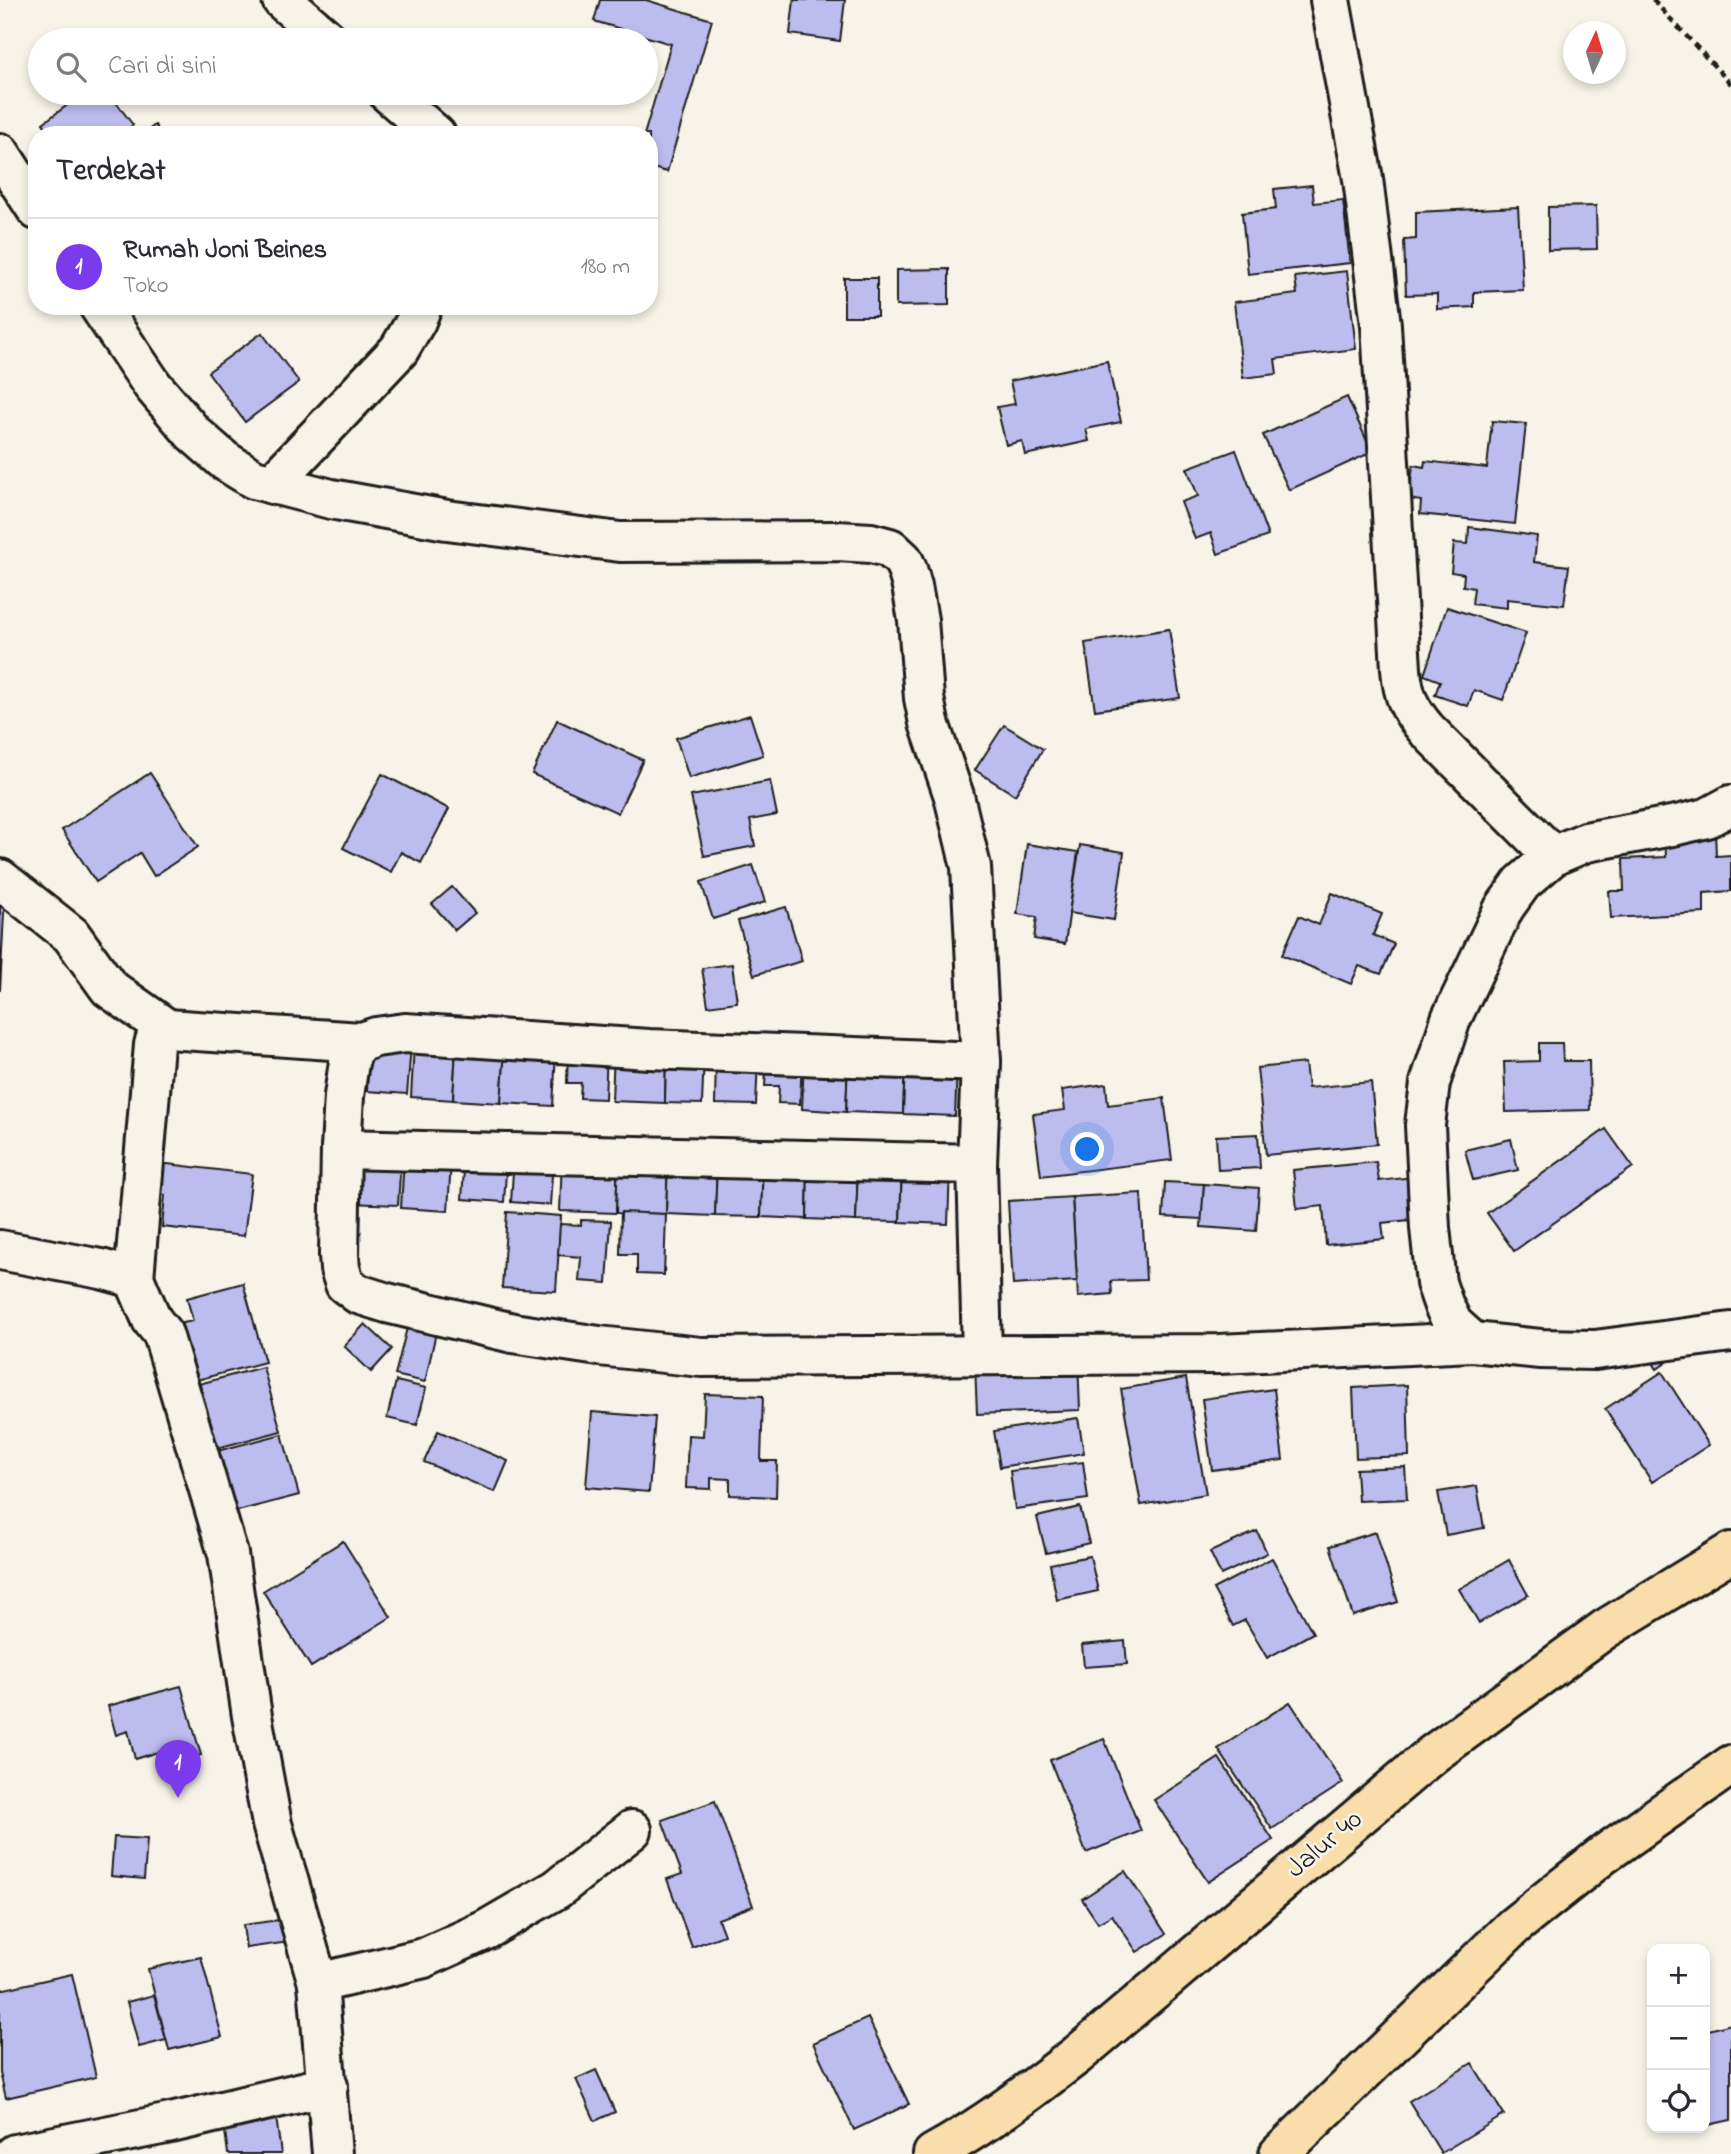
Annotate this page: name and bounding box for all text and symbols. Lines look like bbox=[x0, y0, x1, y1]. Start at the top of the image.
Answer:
north arrow bbox=[1563, 21, 1626, 84]
search box bbox=[28, 28, 658, 105]
icon: search bbox=[52, 48, 90, 86]
text: Cari di sini bbox=[108, 48, 217, 86]
text: Terdekat bbox=[56, 150, 166, 194]
text: Rumah Joni Beines bbox=[123, 232, 327, 270]
text: 1 bbox=[75, 251, 83, 284]
text: 180 m bbox=[581, 251, 630, 284]
text: Toko bbox=[123, 270, 169, 303]
your location bbox=[1070, 1132, 1104, 1166]
pin: 1 bbox=[155, 1740, 201, 1798]
street label: Jalur 40 bbox=[1278, 1801, 1372, 1889]
map controls bbox=[1647, 1944, 1710, 2133]
button: + bbox=[1647, 1944, 1710, 2007]
button: − bbox=[1647, 2007, 1710, 2070]
button: locate bbox=[1647, 2070, 1710, 2133]

